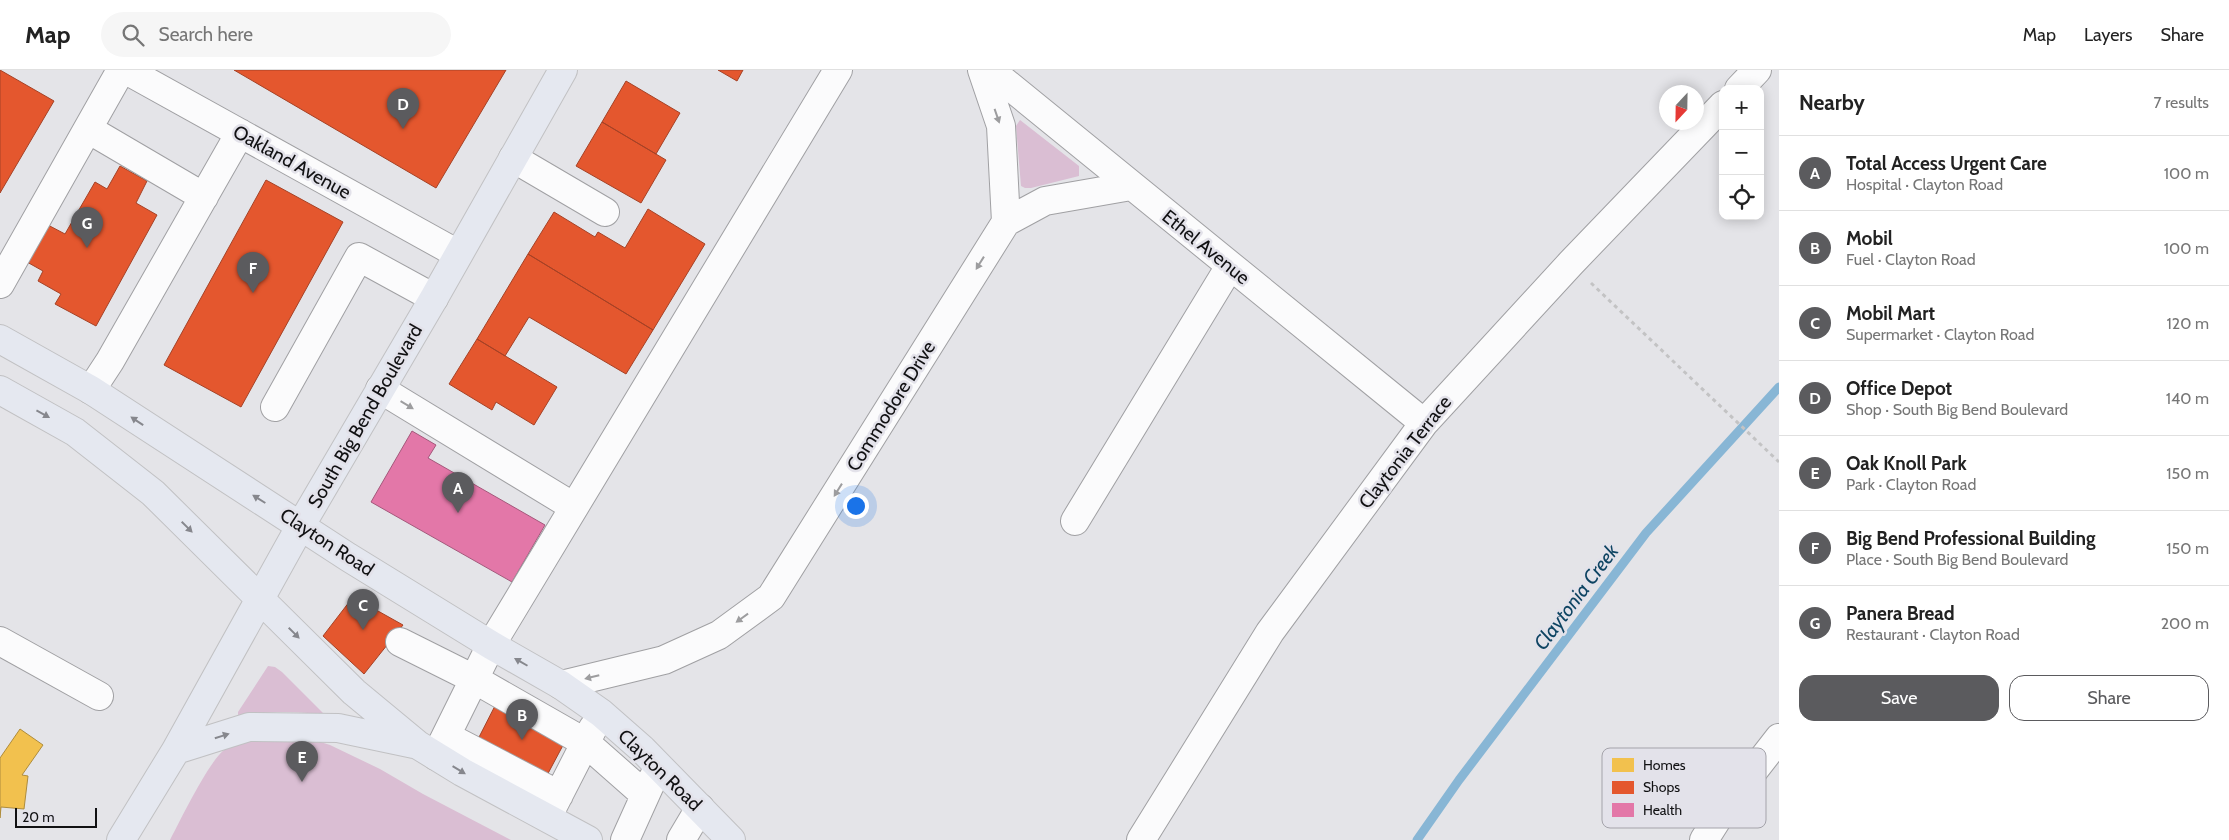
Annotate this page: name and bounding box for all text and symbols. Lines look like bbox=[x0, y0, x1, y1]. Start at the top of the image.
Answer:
search box bbox=[101, 12, 451, 57]
text: Map bbox=[25, 20, 71, 49]
icon: search bbox=[119, 21, 147, 49]
text: Search here bbox=[159, 23, 253, 46]
text: Map bbox=[2023, 24, 2056, 46]
text: Layers bbox=[2084, 24, 2133, 46]
text: Share bbox=[2161, 24, 2204, 46]
north arrow bbox=[1659, 85, 1704, 130]
map controls bbox=[1719, 85, 1764, 220]
button: + bbox=[1719, 85, 1764, 130]
pin: D bbox=[387, 88, 419, 129]
text: Nearby bbox=[1799, 90, 1865, 115]
text: 7 results bbox=[2154, 93, 2209, 112]
one-way arrow bbox=[994, 109, 1002, 124]
street label: Oakland Avenue bbox=[229, 120, 355, 204]
button: − bbox=[1719, 130, 1764, 175]
text: Total Access Urgent Care bbox=[1846, 152, 2047, 175]
text: A bbox=[1810, 164, 1820, 183]
text: 100 m bbox=[2164, 164, 2209, 183]
button: locate bbox=[1719, 175, 1764, 220]
text: Hospital · Clayton Road bbox=[1846, 175, 2003, 194]
street label: Ethel Avenue bbox=[1158, 205, 1255, 289]
pin: G bbox=[71, 207, 103, 248]
text: Mobil bbox=[1846, 227, 1893, 250]
text: B bbox=[1810, 239, 1820, 258]
text: 100 m bbox=[2164, 239, 2209, 258]
text: Fuel · Clayton Road bbox=[1846, 250, 1976, 269]
pin: F bbox=[237, 252, 269, 293]
one-way arrow bbox=[976, 257, 985, 270]
text: Mobil Mart bbox=[1846, 302, 1935, 325]
text: C bbox=[1810, 314, 1820, 333]
text: 120 m bbox=[2167, 314, 2209, 333]
street label: South Big Bend Boulevard bbox=[303, 320, 427, 512]
text: Supermarket · Clayton Road bbox=[1846, 325, 2034, 344]
street label: Commodore Drive bbox=[842, 336, 940, 475]
text: Office Depot bbox=[1846, 377, 1952, 400]
text: D bbox=[1809, 389, 1821, 408]
text: 140 m bbox=[2166, 389, 2209, 408]
street label: Claytonia Terrace bbox=[1354, 391, 1456, 513]
text: Shop · South Big Bend Boulevard bbox=[1846, 400, 2068, 419]
one-way arrow bbox=[400, 401, 413, 410]
one-way arrow bbox=[36, 409, 49, 418]
one-way arrow bbox=[131, 416, 144, 425]
text: Oak Knoll Park bbox=[1846, 452, 1967, 475]
text: E bbox=[1810, 464, 1820, 483]
text: 150 m bbox=[2166, 464, 2209, 483]
pin: A bbox=[442, 472, 474, 513]
text: Park · Clayton Road bbox=[1846, 475, 1976, 494]
one-way arrow bbox=[834, 483, 843, 497]
your location bbox=[843, 493, 869, 519]
one-way arrow bbox=[253, 495, 266, 504]
street label: Clayton Road bbox=[276, 503, 378, 581]
one-way arrow bbox=[181, 521, 193, 533]
text: Big Bend Professional Building bbox=[1846, 527, 2095, 550]
water label: Claytonia Creek bbox=[1529, 538, 1624, 654]
text: F bbox=[1811, 539, 1819, 558]
text: 150 m bbox=[2166, 539, 2209, 558]
text: Place · South Big Bend Boulevard bbox=[1846, 550, 2068, 569]
pin: C bbox=[347, 589, 379, 630]
text: Panera Bread bbox=[1846, 602, 1955, 625]
one-way arrow bbox=[736, 613, 749, 624]
text: G bbox=[1810, 614, 1820, 633]
text: 200 m bbox=[2161, 614, 2209, 633]
text: Restaurant · Clayton Road bbox=[1846, 625, 2020, 644]
one-way arrow bbox=[288, 627, 300, 639]
one-way arrow bbox=[514, 658, 529, 666]
one-way arrow bbox=[585, 673, 600, 681]
button: Save bbox=[1799, 675, 1999, 721]
button: Share bbox=[2009, 675, 2209, 721]
pin: B bbox=[506, 699, 538, 740]
street label: Clayton Road bbox=[613, 724, 707, 816]
one-way arrow bbox=[215, 731, 230, 739]
pin: E bbox=[286, 741, 318, 782]
legend bbox=[1602, 748, 1766, 828]
text: Homes bbox=[1643, 756, 1686, 774]
one-way arrow bbox=[452, 766, 465, 775]
text: Shops bbox=[1643, 778, 1680, 796]
text: Health bbox=[1643, 801, 1682, 819]
scale bar bbox=[15, 805, 98, 828]
text: 20 m bbox=[22, 808, 55, 826]

